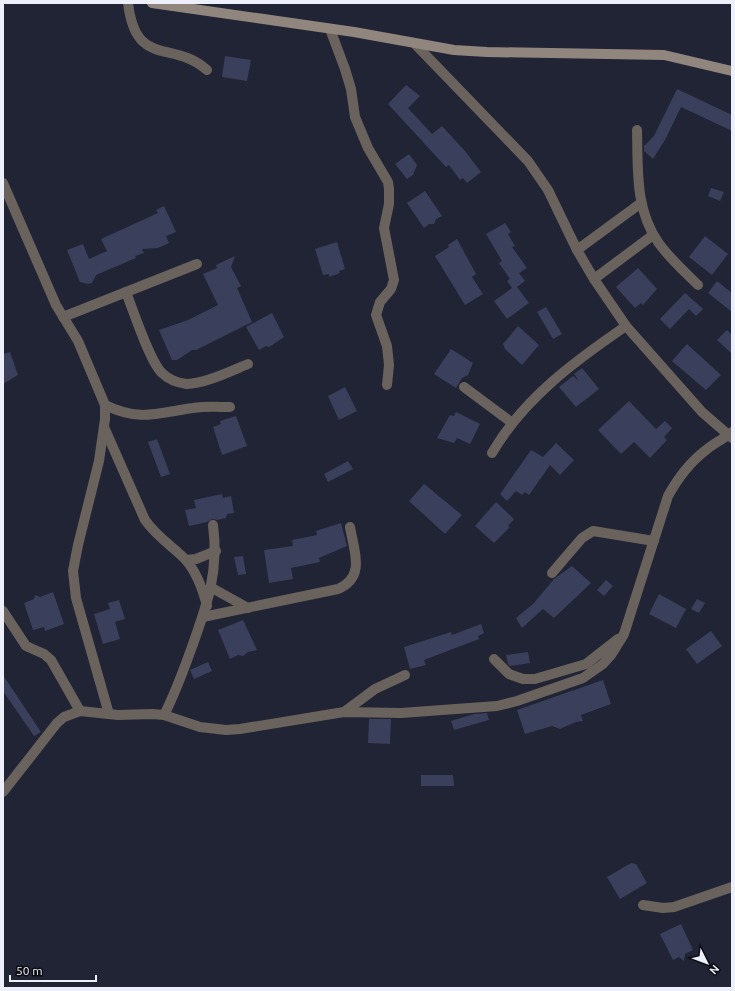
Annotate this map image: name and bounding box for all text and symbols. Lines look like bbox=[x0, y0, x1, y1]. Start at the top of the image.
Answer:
north arrow bbox=[687, 943, 727, 983]
scale bar bbox=[10, 957, 96, 983]
text: N bbox=[707, 963, 722, 977]
text: 50 m bbox=[16, 964, 43, 977]

